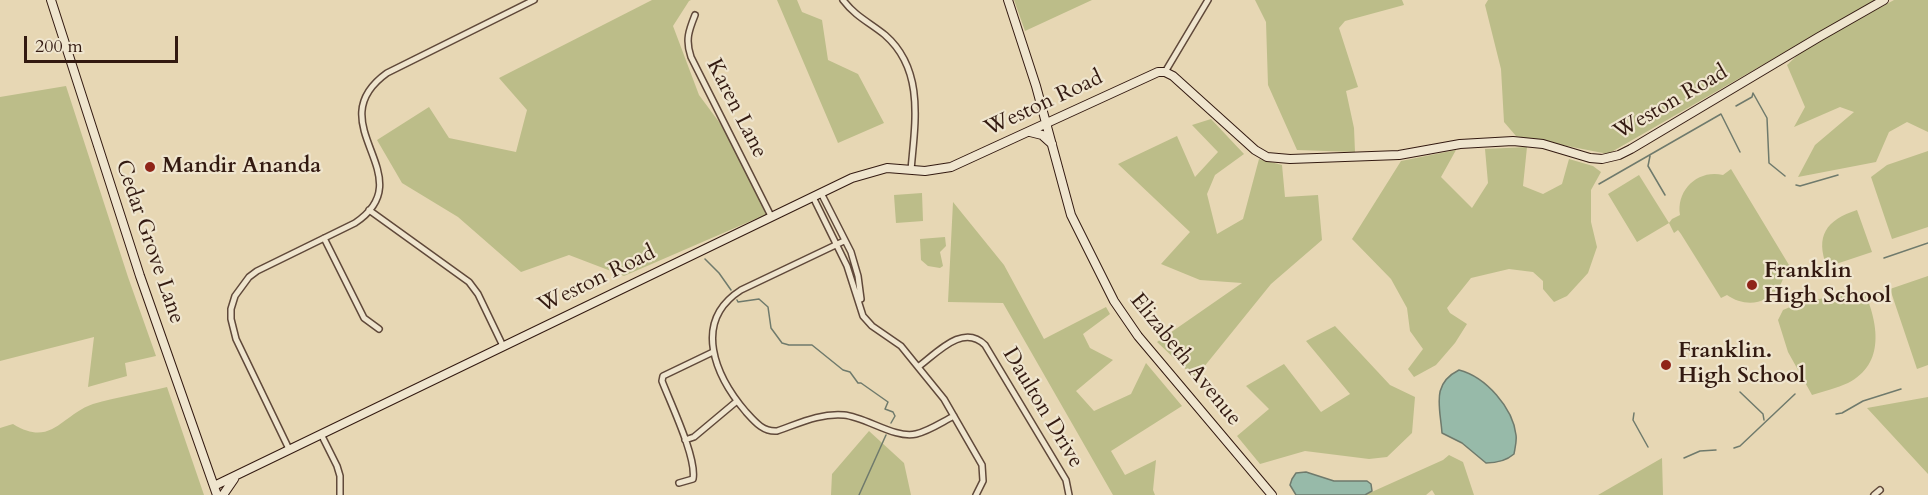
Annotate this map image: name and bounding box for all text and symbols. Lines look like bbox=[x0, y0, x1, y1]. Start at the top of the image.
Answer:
scale bar bbox=[27, 24, 182, 62]
text: 200 m bbox=[35, 34, 83, 59]
street label: Karen Lane bbox=[700, 55, 772, 163]
street label: Weston Road bbox=[1609, 60, 1733, 146]
street label: Weston Road bbox=[981, 65, 1107, 143]
place label: Mandir Ananda bbox=[162, 154, 321, 180]
street label: Cedar Grove Lane bbox=[109, 157, 189, 327]
marker: Mandir Ananda bbox=[143, 160, 157, 174]
street label: Weston Road bbox=[534, 240, 660, 320]
place label: Franklin High School bbox=[1764, 259, 1891, 310]
marker: Franklin High School bbox=[1745, 278, 1759, 292]
street label: Elizabeth Avenue bbox=[1124, 288, 1246, 432]
place label: Franklin. High School bbox=[1678, 339, 1805, 390]
street label: Daulton Drive bbox=[996, 343, 1088, 473]
marker: Franklin. High School bbox=[1659, 358, 1673, 372]

